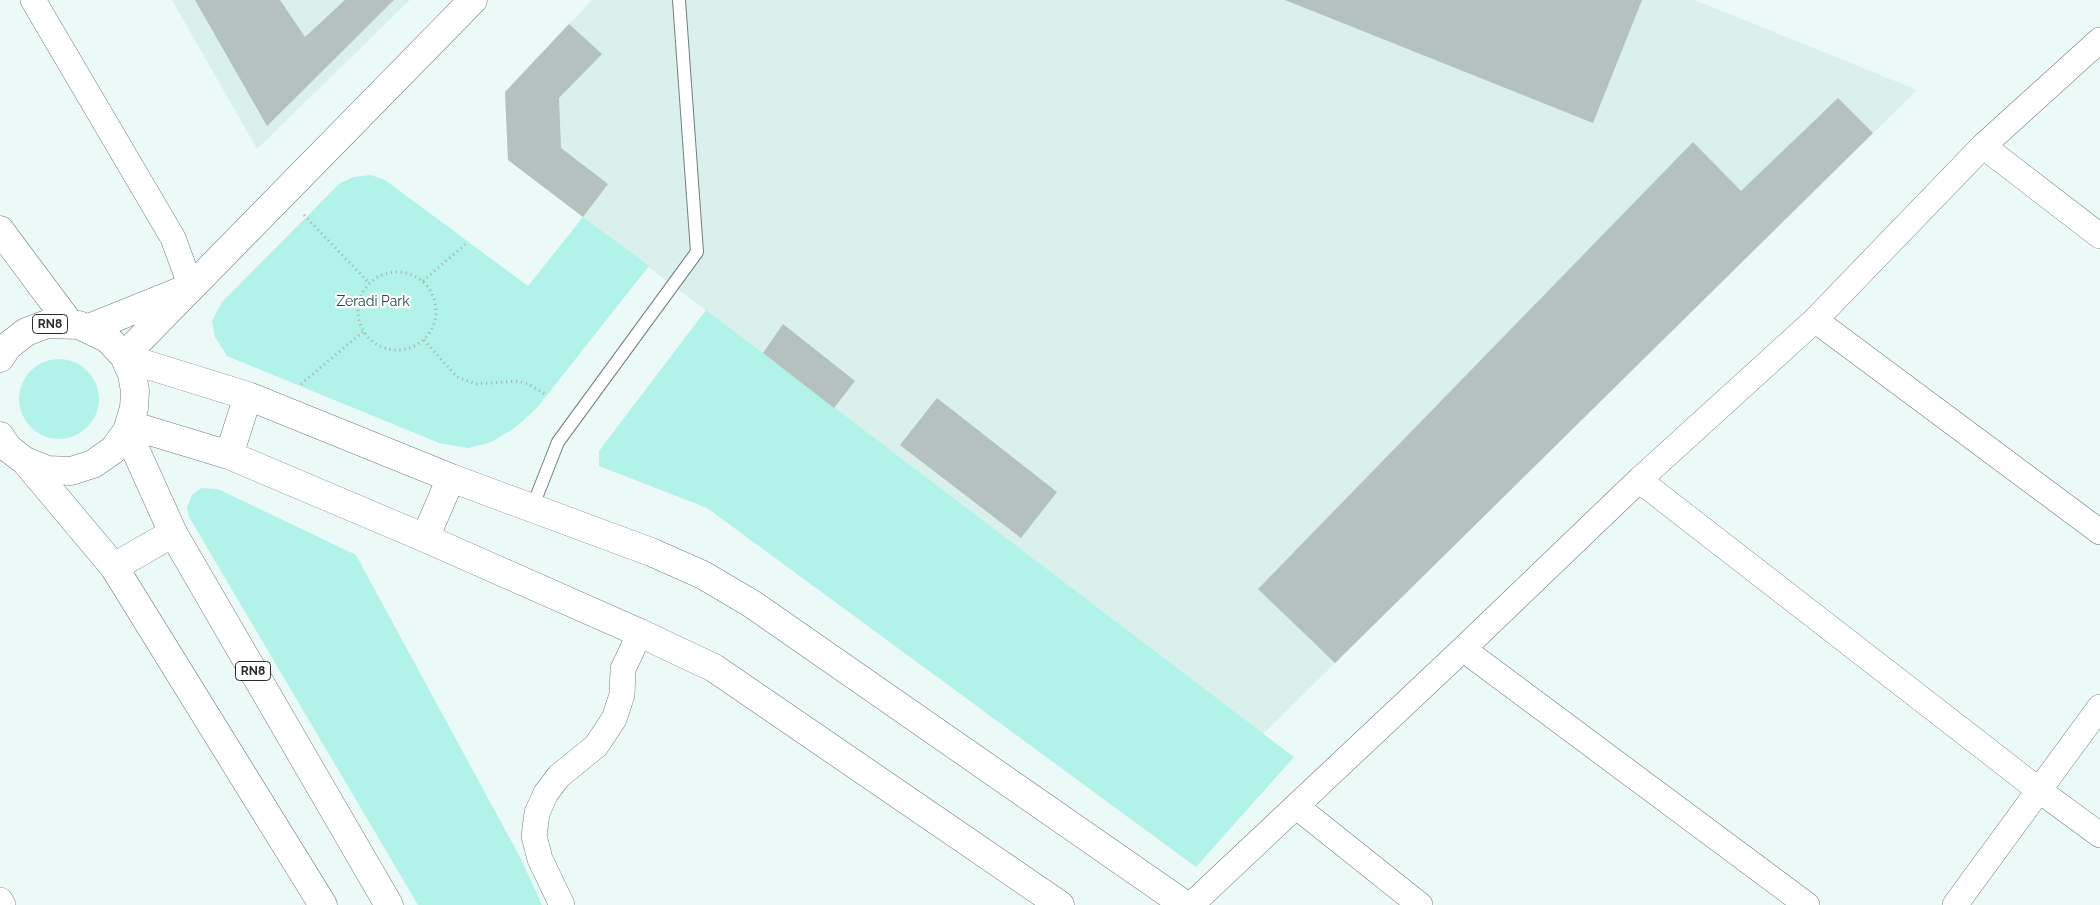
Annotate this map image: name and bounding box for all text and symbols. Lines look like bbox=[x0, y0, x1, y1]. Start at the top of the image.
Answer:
park label: Zeradi Park bbox=[336, 294, 410, 310]
road number: RN8 bbox=[32, 314, 68, 334]
road number: RN8 bbox=[236, 661, 270, 680]

